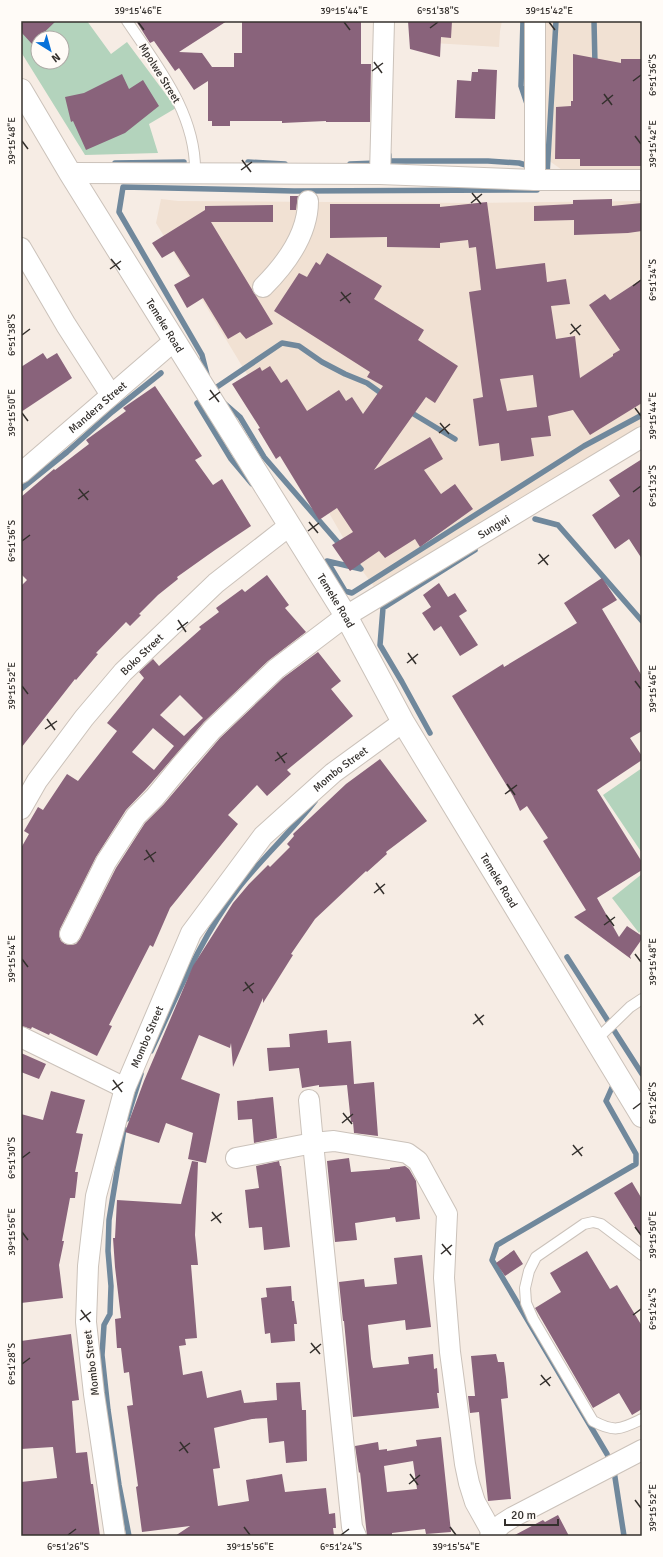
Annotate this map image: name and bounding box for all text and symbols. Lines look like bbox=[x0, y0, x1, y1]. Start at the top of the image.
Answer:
text: 39°15'46"E bbox=[114, 5, 162, 17]
text: 39°15'44"E bbox=[320, 5, 368, 17]
text: 6°51'38"S bbox=[417, 5, 460, 17]
text: 39°15'42"E bbox=[525, 5, 573, 17]
north arrow bbox=[30, 30, 70, 70]
street label: Mpolwe Street bbox=[136, 41, 183, 106]
text: N bbox=[49, 50, 63, 65]
text: 6°51'36"S bbox=[647, 53, 659, 96]
text: 39°15'48"E bbox=[6, 117, 18, 165]
text: 39°15'42"E bbox=[647, 120, 659, 168]
text: 6°51'34"S bbox=[647, 258, 659, 301]
street label: Temeke Road bbox=[143, 296, 186, 355]
text: 6°51'38"S bbox=[6, 313, 18, 356]
street label: Mandera Street bbox=[66, 379, 130, 436]
text: 39°15'50"E bbox=[6, 389, 18, 437]
text: 39°15'44"E bbox=[647, 392, 659, 440]
text: 6°51'32"S bbox=[647, 464, 659, 507]
street label: Sungwi bbox=[476, 513, 512, 542]
text: 6°51'36"S bbox=[6, 519, 18, 562]
street label: Temeke Road bbox=[314, 571, 357, 630]
street label: Boko Street bbox=[118, 631, 166, 678]
text: 39°15'52"E bbox=[6, 662, 18, 710]
text: 39°15'46"E bbox=[647, 665, 659, 713]
street label: Mombo Street bbox=[311, 744, 371, 795]
street label: Temeke Road bbox=[477, 851, 520, 910]
text: 39°15'54"E bbox=[6, 935, 18, 983]
text: 39°15'48"E bbox=[647, 938, 659, 986]
street label: Mombo Street bbox=[128, 1004, 166, 1070]
text: 6°51'26"S bbox=[647, 1081, 659, 1124]
text: 6°51'30"S bbox=[6, 1136, 18, 1179]
text: 39°15'56"E bbox=[6, 1208, 18, 1256]
text: 39°15'50"E bbox=[647, 1211, 659, 1259]
text: 6°51'24"S bbox=[647, 1287, 659, 1330]
street label: Mombo Street bbox=[81, 1329, 102, 1396]
text: 6°51'28"S bbox=[6, 1342, 18, 1385]
text: 39°15'52"E bbox=[647, 1484, 659, 1532]
scale bar bbox=[505, 1501, 558, 1527]
text: 20 m bbox=[511, 1508, 536, 1523]
text: 6°51'26"S bbox=[47, 1541, 90, 1553]
text: 39°15'56"E bbox=[226, 1541, 274, 1553]
text: 6°51'24"S bbox=[320, 1541, 363, 1553]
text: 39°15'54"E bbox=[432, 1541, 480, 1553]

